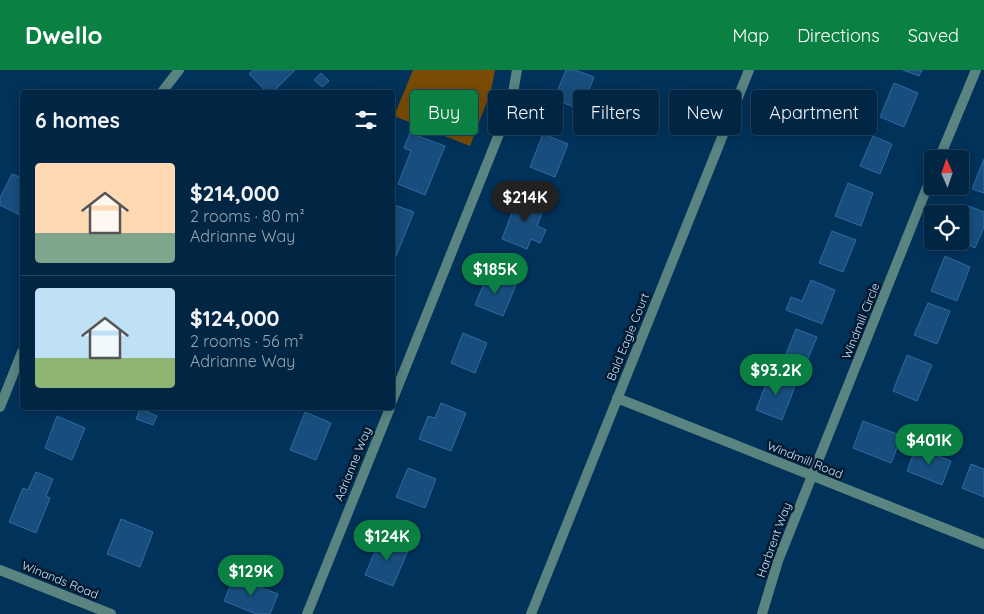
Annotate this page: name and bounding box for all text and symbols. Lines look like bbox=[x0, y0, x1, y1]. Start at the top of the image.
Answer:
text: Dwello bbox=[25, 20, 102, 50]
text: Map bbox=[732, 24, 769, 47]
text: Directions bbox=[797, 24, 880, 47]
text: Saved bbox=[908, 24, 959, 47]
chip: Buy bbox=[410, 90, 478, 135]
chip: Rent bbox=[488, 90, 563, 135]
chip: Filters bbox=[573, 90, 659, 135]
chip: New bbox=[669, 90, 741, 135]
chip: Apartment bbox=[751, 90, 877, 135]
icon: filters bbox=[352, 106, 380, 134]
text: 6 homes bbox=[35, 107, 120, 133]
north arrow bbox=[924, 150, 969, 195]
map controls bbox=[924, 150, 969, 250]
text: $214,000 bbox=[190, 180, 279, 206]
pin: $214K bbox=[490, 180, 560, 223]
icon: home bbox=[75, 183, 135, 243]
text: $214K bbox=[503, 187, 547, 207]
button: locate bbox=[924, 205, 969, 250]
text: 2 rooms · 80 m² bbox=[190, 206, 305, 226]
text: Adrianne Way bbox=[190, 226, 295, 246]
pin: $185K bbox=[460, 252, 530, 295]
text: $185K bbox=[473, 259, 517, 279]
street label: Windmill Circle bbox=[838, 280, 883, 361]
street label: Bald Eagle Court bbox=[603, 291, 652, 383]
text: $124,000 bbox=[190, 305, 279, 331]
icon: home bbox=[75, 308, 135, 368]
text: 2 rooms · 56 m² bbox=[190, 331, 304, 351]
text: Adrianne Way bbox=[190, 351, 295, 371]
pin: $93.2K bbox=[735, 354, 817, 396]
text: $93.2K bbox=[751, 360, 801, 380]
street label: Adrianne Way bbox=[331, 424, 374, 503]
pin: $401K bbox=[894, 424, 964, 466]
text: $401K bbox=[906, 430, 952, 450]
street label: Windmill Road bbox=[765, 438, 845, 482]
street label: Harbrent Way bbox=[753, 500, 794, 579]
pin: $124K bbox=[352, 520, 422, 562]
text: $124K bbox=[365, 526, 409, 546]
pin: $129K bbox=[216, 554, 286, 597]
street label: Winands Road bbox=[20, 557, 101, 602]
text: $129K bbox=[229, 561, 273, 581]

